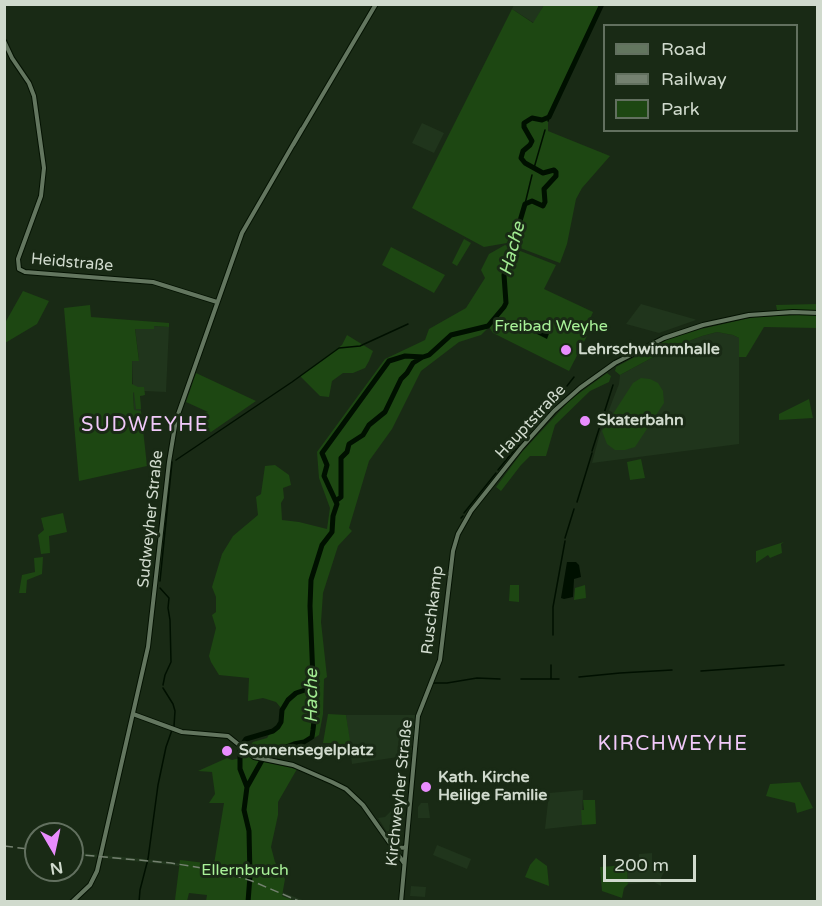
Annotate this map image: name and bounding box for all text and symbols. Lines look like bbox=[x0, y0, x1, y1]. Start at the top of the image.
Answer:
legend bbox=[603, 24, 798, 132]
text: Road bbox=[661, 38, 706, 60]
text: Railway bbox=[661, 68, 727, 90]
text: Park bbox=[661, 98, 699, 120]
water label: Hache bbox=[496, 220, 530, 278]
street label: Heidstraße bbox=[30, 250, 114, 276]
park label: Freibad Weyhe bbox=[494, 317, 608, 337]
place label: Lehrschwimmhalle bbox=[578, 340, 720, 360]
marker: Lehrschwimmhalle bbox=[559, 343, 573, 357]
street label: Hauptstraße bbox=[492, 381, 570, 463]
place label: Skaterbahn bbox=[597, 411, 684, 431]
district label: SUDWEYHE bbox=[81, 414, 209, 438]
marker: Skaterbahn bbox=[578, 414, 592, 428]
street label: Sudweyher Straße bbox=[134, 449, 168, 589]
street label: Ruschkamp bbox=[418, 564, 448, 656]
water label: Hache bbox=[301, 669, 323, 723]
street label: Kirchweyher Straße bbox=[383, 719, 417, 867]
district label: KIRCHWEYHE bbox=[598, 733, 748, 757]
place label: Sonnensegelplatz bbox=[239, 741, 374, 761]
marker: Sonnensegelplatz bbox=[220, 744, 234, 758]
place label: Kath. Kirche Heilige Familie bbox=[438, 768, 547, 806]
marker: Kath. Kirche Heilige Familie bbox=[419, 780, 433, 794]
north arrow bbox=[24, 822, 84, 882]
scale bar bbox=[606, 843, 699, 881]
text: 200 m bbox=[614, 854, 669, 876]
text: N bbox=[49, 857, 64, 879]
park label: Ellernbruch bbox=[201, 861, 289, 881]

